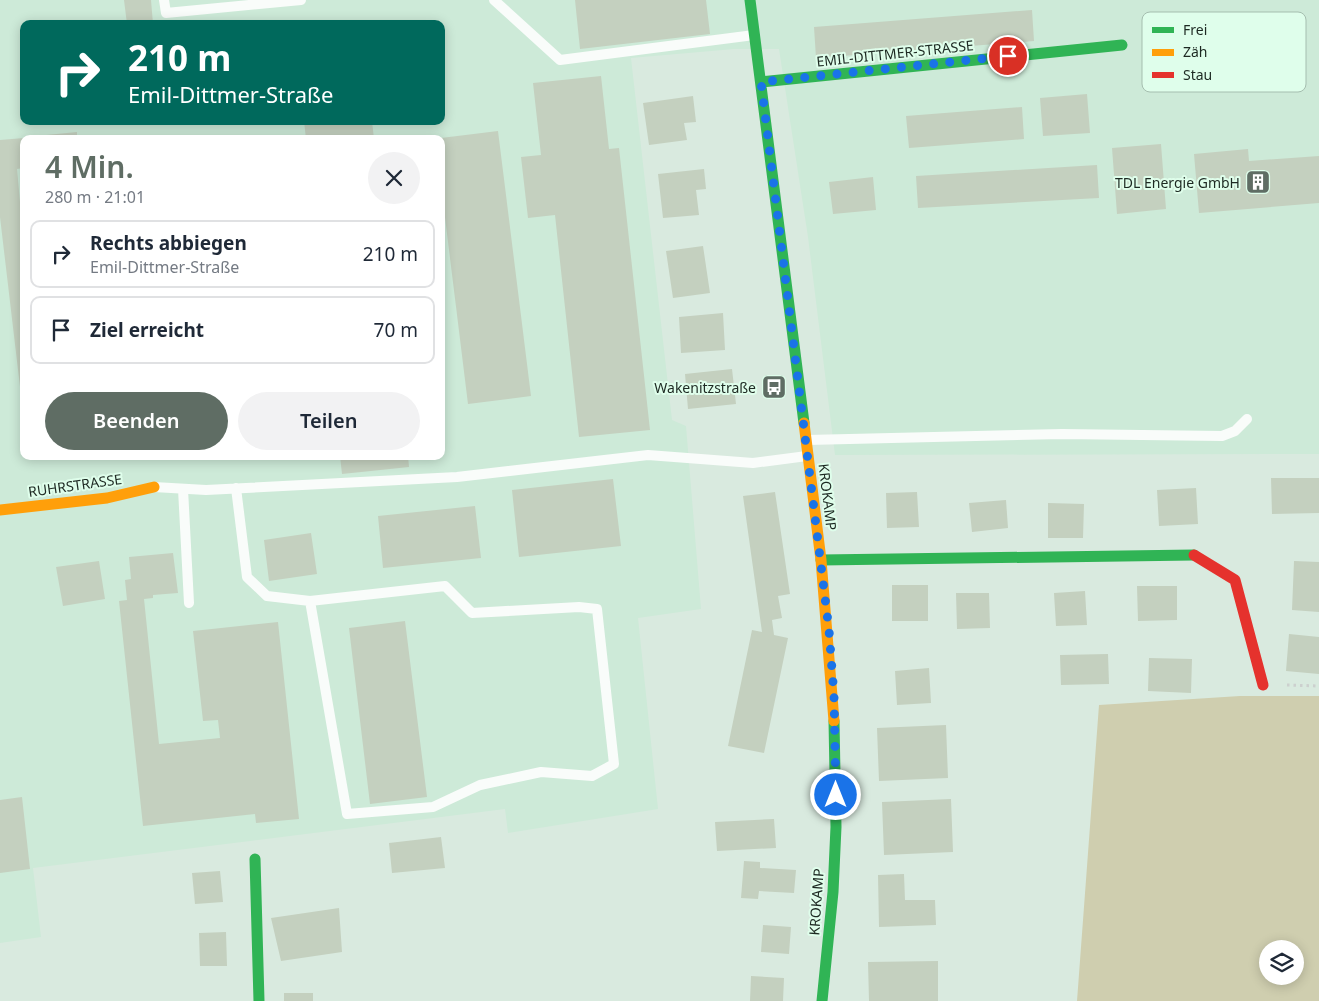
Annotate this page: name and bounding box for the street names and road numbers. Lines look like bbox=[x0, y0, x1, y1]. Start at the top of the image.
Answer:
street label: EMIL-DITTMER-STRASSE bbox=[816, 35, 974, 71]
street label: KROKAMP bbox=[814, 463, 842, 531]
street label: RUHRSTRASSE bbox=[27, 469, 123, 501]
street label: KROKAMP bbox=[804, 868, 828, 936]

